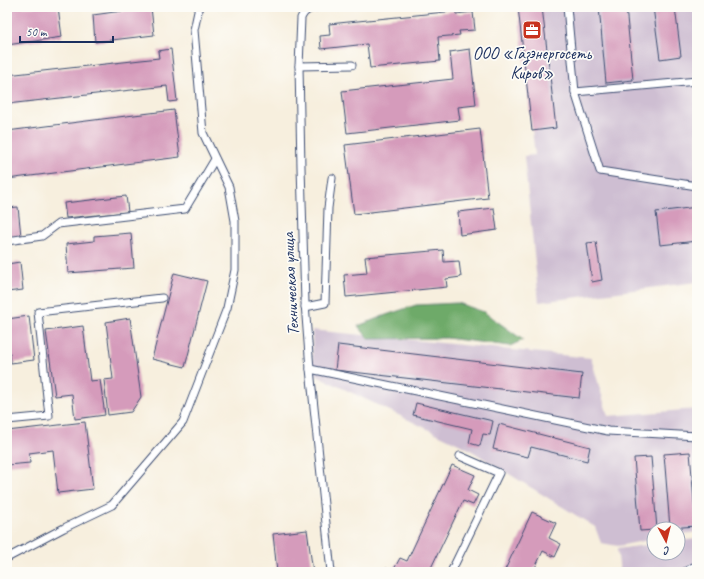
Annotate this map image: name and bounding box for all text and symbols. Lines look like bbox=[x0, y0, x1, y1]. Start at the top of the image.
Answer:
scale bar bbox=[20, 18, 113, 44]
office icon: ООО «Газэнергосеть Киров» bbox=[521, 19, 543, 41]
text: 50 m bbox=[26, 24, 48, 40]
place label: ООО «Газэнергосеть Киров» bbox=[473, 43, 593, 84]
street label: Техническая улица bbox=[277, 231, 304, 336]
north arrow bbox=[646, 521, 686, 561]
text: С bbox=[662, 544, 671, 558]

